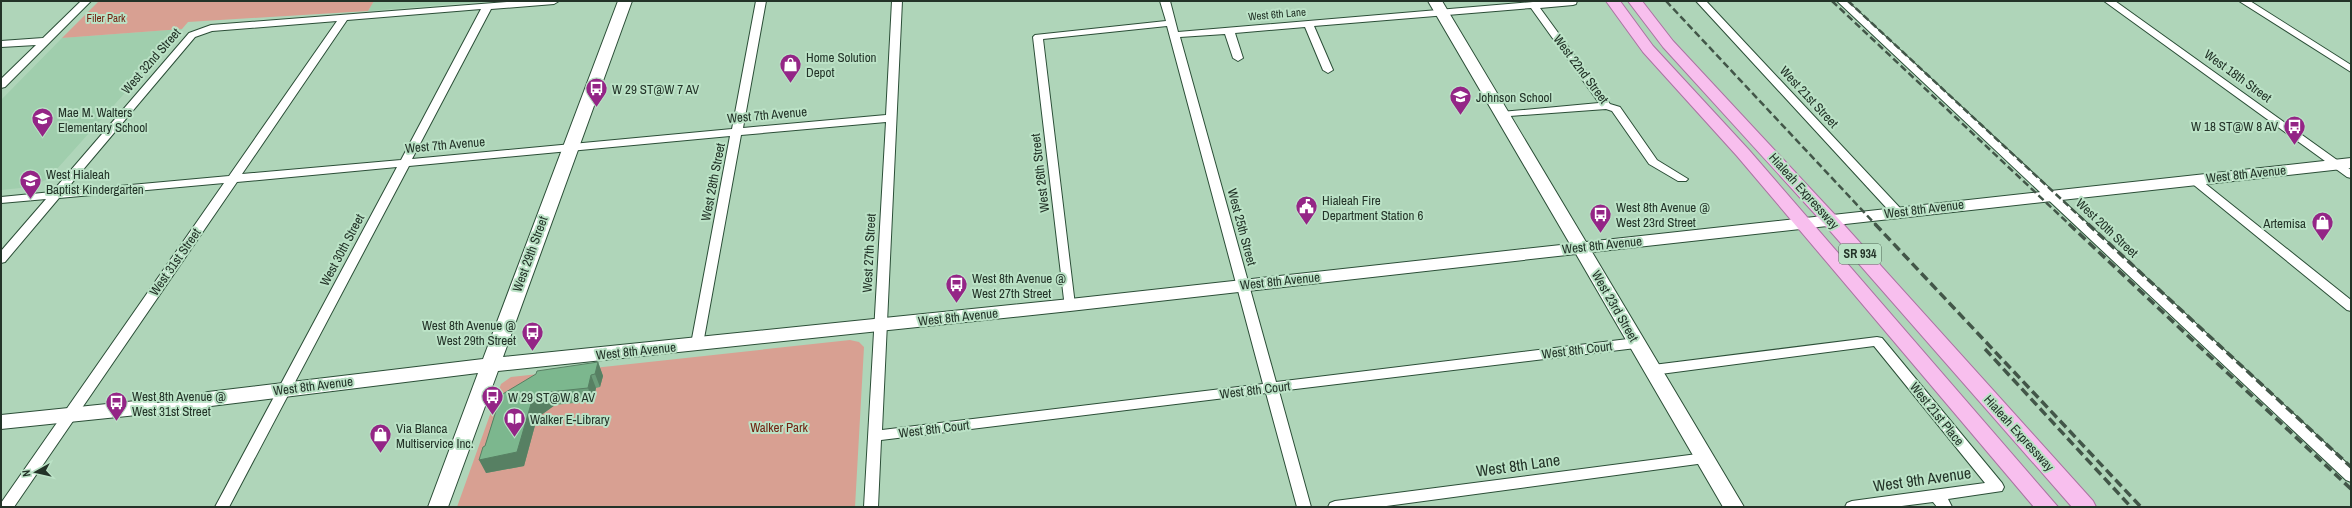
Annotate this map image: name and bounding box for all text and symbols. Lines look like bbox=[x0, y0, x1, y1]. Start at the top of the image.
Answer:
street label: West 6th Lane bbox=[1247, 4, 1307, 24]
park label: Filer Park bbox=[86, 11, 126, 25]
street label: West 32nd Street bbox=[118, 24, 184, 98]
street label: West 22nd Street bbox=[1549, 31, 1613, 107]
street label: West 18th Street bbox=[2201, 46, 2275, 106]
place label: Home Solution Depot bbox=[806, 49, 877, 81]
shop icon: Home Solution Depot bbox=[777, 51, 803, 84]
street label: West 21st Street bbox=[1776, 62, 1842, 132]
bus stop icon: W 29 ST@W 7 AV bbox=[584, 76, 610, 109]
place label: W 29 ST@W 7 AV bbox=[612, 81, 699, 98]
school or university icon: Johnson School bbox=[1447, 84, 1473, 117]
place label: Johnson School bbox=[1476, 89, 1552, 106]
street label: West 7th Avenue bbox=[726, 103, 808, 127]
place label: Mae M. Walters Elementary School bbox=[58, 104, 147, 136]
school or university icon: Mae M. Walters Elementary School bbox=[29, 106, 55, 139]
bus stop icon: W 18 ST@W 8 AV bbox=[2281, 113, 2307, 146]
place label: W 18 ST@W 8 AV bbox=[2191, 118, 2278, 135]
street label: West 7th Avenue bbox=[404, 133, 486, 157]
street label: West 26th Street bbox=[1027, 133, 1053, 213]
street label: West 28th Street bbox=[697, 141, 729, 223]
street label: Hialeah Expressway bbox=[1765, 149, 1843, 233]
street label: West 8th Avenue bbox=[2205, 161, 2287, 187]
place label: West Hialeah Baptist Kindergarten bbox=[46, 166, 144, 198]
school or university icon: West Hialeah Baptist Kindergarten bbox=[18, 168, 44, 201]
street label: West 25th Street bbox=[1224, 187, 1260, 267]
place label: Hialeah Fire Department Station 6 bbox=[1322, 192, 1423, 224]
public building icon: Hialeah Fire Department Station 6 bbox=[1294, 194, 1320, 227]
street label: West 20th Street bbox=[2072, 195, 2142, 261]
street label: West 8th Avenue bbox=[1883, 196, 1965, 222]
place label: West 8th Avenue @ West 23rd Street bbox=[1616, 199, 1710, 231]
bus stop icon: West 8th Avenue @ West 23rd Street bbox=[1588, 201, 1614, 234]
shop icon: Artemisa bbox=[2309, 210, 2335, 243]
street label: West 30th Street bbox=[316, 211, 368, 289]
street label: West 27th Street bbox=[858, 213, 880, 293]
street label: West 29th Street bbox=[508, 214, 552, 294]
place label: Artemisa bbox=[2262, 215, 2306, 232]
street label: West 31st Street bbox=[145, 225, 205, 299]
street label: West 8th Avenue bbox=[1561, 232, 1643, 258]
road number: SR 934 bbox=[1839, 244, 1881, 264]
street label: West 23rd Street bbox=[1588, 267, 1642, 345]
street label: West 8th Avenue bbox=[1239, 268, 1321, 294]
place label: West 8th Avenue @ West 27th Street bbox=[972, 270, 1066, 302]
bus stop icon: West 8th Avenue @ West 27th Street bbox=[944, 272, 970, 305]
street label: West 8th Avenue bbox=[917, 304, 999, 330]
place label: West 8th Avenue @ West 29th Street bbox=[422, 317, 516, 349]
bus stop icon: West 8th Avenue @ West 29th Street bbox=[519, 319, 545, 352]
street label: West 8th Court bbox=[1541, 337, 1613, 363]
street label: West 8th Avenue bbox=[595, 338, 677, 364]
street label: West 8th Avenue bbox=[272, 373, 354, 399]
street label: West 8th Court bbox=[1219, 377, 1291, 403]
street label: West 21st Place bbox=[1906, 379, 1968, 449]
bus stop icon: W 29 ST@W 8 AV bbox=[479, 384, 505, 417]
place label: West 8th Avenue @ West 31st Street bbox=[132, 388, 226, 420]
place label: W 29 ST@W 8 AV bbox=[508, 389, 595, 406]
bus stop icon: West 8th Avenue @ West 31st Street bbox=[103, 390, 129, 423]
street label: Hialeah Expressway bbox=[1980, 391, 2058, 475]
library icon: Walker E-Library bbox=[502, 406, 528, 439]
place label: Walker E-Library bbox=[530, 411, 610, 428]
street label: West 8th Court bbox=[898, 416, 970, 442]
park label: Walker Park bbox=[750, 419, 808, 436]
place label: Via Blanca Multiservice Inc. bbox=[396, 420, 474, 452]
shop icon: Via Blanca Multiservice Inc. bbox=[367, 422, 393, 455]
street label: West 8th Lane bbox=[1475, 448, 1561, 482]
north arrow bbox=[16, 452, 56, 492]
street label: West 9th Avenue bbox=[1872, 461, 1972, 497]
text: N bbox=[19, 469, 33, 478]

